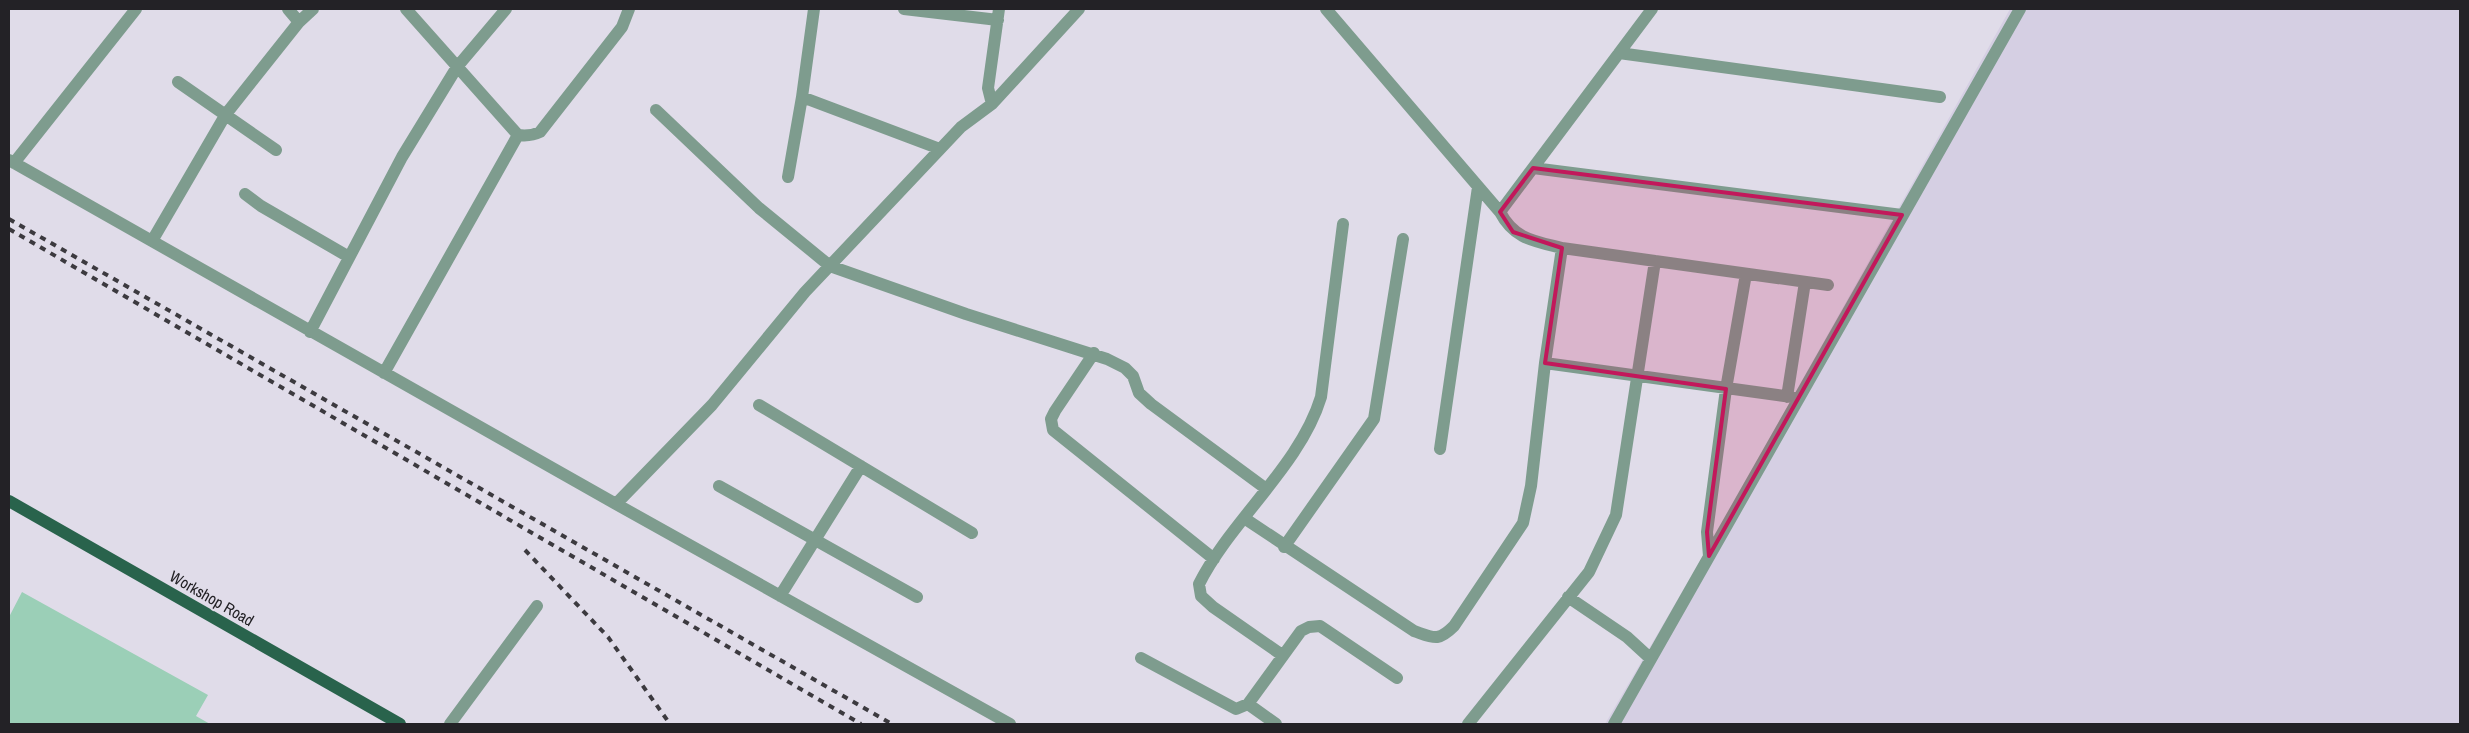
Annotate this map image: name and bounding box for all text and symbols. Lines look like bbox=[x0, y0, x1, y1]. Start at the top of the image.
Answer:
street label: Workshop Road bbox=[166, 565, 258, 631]

